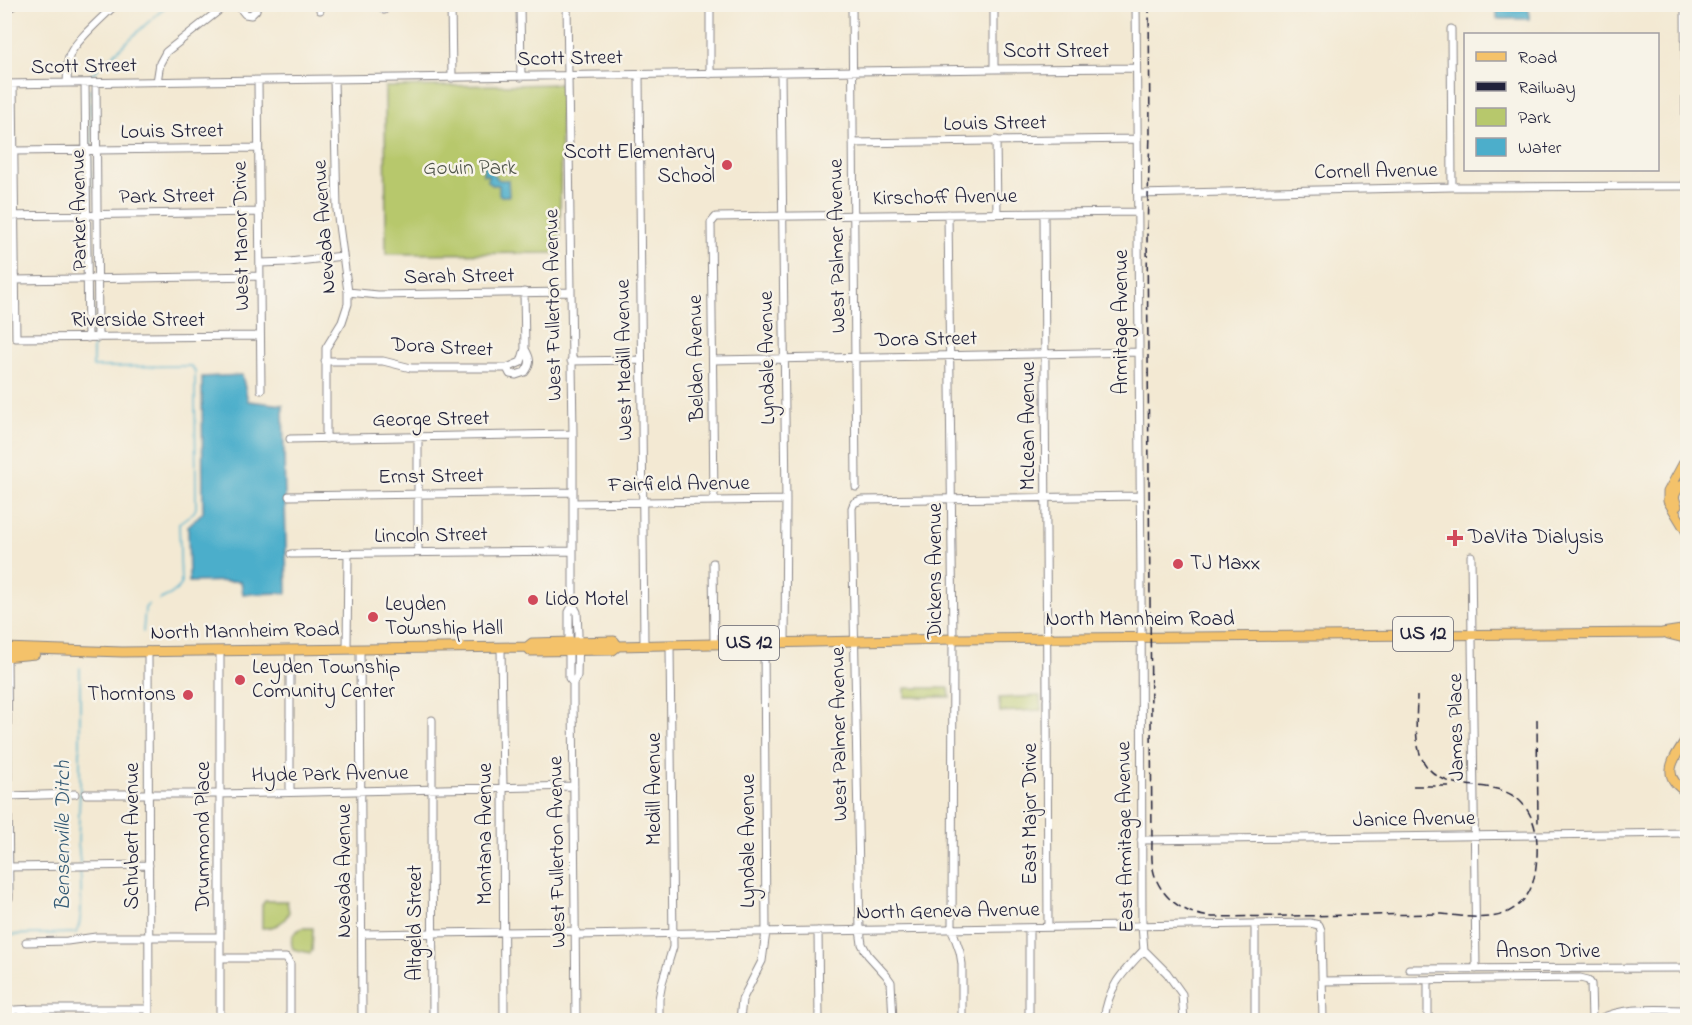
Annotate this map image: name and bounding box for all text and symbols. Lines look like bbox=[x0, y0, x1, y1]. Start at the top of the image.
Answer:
legend bbox=[1464, 33, 1659, 171]
street label: Scott Street bbox=[1003, 37, 1109, 67]
street label: Scott Street bbox=[517, 43, 623, 75]
text: Road bbox=[1518, 46, 1557, 72]
street label: Scott Street bbox=[31, 51, 137, 83]
text: Railway bbox=[1518, 76, 1575, 102]
text: Park bbox=[1518, 106, 1551, 132]
street label: Louis Street bbox=[943, 108, 1047, 140]
street label: Louis Street bbox=[120, 116, 224, 148]
text: Water bbox=[1518, 136, 1562, 162]
place label: Scott Elementary School bbox=[564, 138, 715, 192]
street label: Parker Avenue bbox=[64, 148, 96, 271]
park label: Gouin Park bbox=[423, 154, 517, 184]
street label: Cornell Avenue bbox=[1314, 156, 1439, 188]
street label: Nevada Avenue bbox=[305, 158, 345, 295]
marker: Scott Elementary School bbox=[720, 158, 734, 172]
street label: West Palmer Avenue bbox=[821, 158, 855, 334]
street label: West Manor Drive bbox=[226, 160, 258, 311]
street label: Park Street bbox=[119, 181, 215, 213]
street label: Kirschoff Avenue bbox=[872, 182, 1018, 214]
street label: West Fullerton Avenue bbox=[537, 208, 571, 401]
street label: Armitage Avenue bbox=[1107, 249, 1139, 394]
street label: Sarah Street bbox=[403, 261, 515, 293]
street label: West Medill Avenue bbox=[609, 278, 641, 441]
street label: Lyndale Avenue bbox=[752, 290, 786, 425]
street label: Belden Avenue bbox=[681, 294, 713, 423]
street label: Riverside Street bbox=[71, 306, 205, 336]
street label: Dora Street bbox=[874, 324, 977, 356]
street label: Dora Street bbox=[389, 330, 494, 366]
street label: McLean Avenue bbox=[1014, 361, 1044, 490]
street label: George Street bbox=[372, 404, 490, 438]
street label: Ernst Street bbox=[378, 461, 484, 493]
street label: Fairfield Avenue bbox=[607, 469, 751, 501]
street label: Dickens Avenue bbox=[921, 502, 951, 640]
street label: Lincoln Street bbox=[374, 520, 488, 552]
place label: DaVita Dialysis bbox=[1467, 523, 1604, 555]
marker: DaVita Dialysis bbox=[1446, 529, 1464, 547]
place label: TJ Maxx bbox=[1190, 549, 1260, 579]
marker: TJ Maxx bbox=[1171, 557, 1185, 571]
place label: Lido Motel bbox=[545, 585, 628, 615]
place label: Leyden Township Hall bbox=[385, 590, 503, 644]
marker: Lido Motel bbox=[526, 593, 540, 607]
street label: North Mannheim Road bbox=[1045, 605, 1235, 635]
marker: Leyden Township Hall bbox=[366, 610, 380, 624]
street label: North Mannheim Road bbox=[150, 615, 340, 649]
road number: US 12 bbox=[1393, 617, 1453, 651]
road number: US 12 bbox=[719, 626, 779, 660]
street label: West Palmer Avenue bbox=[823, 646, 857, 822]
place label: Leyden Township Comunity Center bbox=[252, 653, 400, 709]
street label: James Place bbox=[1441, 672, 1473, 781]
marker: Leyden Township Comunity Center bbox=[233, 673, 247, 687]
place label: Thorntons bbox=[87, 680, 176, 710]
marker: Thorntons bbox=[181, 688, 195, 702]
street label: Medill Avenue bbox=[640, 732, 670, 845]
street label: East Armitage Avenue bbox=[1109, 740, 1145, 933]
street label: East Major Drive bbox=[1016, 742, 1046, 885]
street label: West Fullerton Avenue bbox=[541, 755, 575, 948]
street label: Hyde Park Avenue bbox=[251, 759, 409, 793]
water label: Bensenville Ditch bbox=[48, 760, 80, 911]
street label: Drummond Place bbox=[189, 761, 219, 912]
street label: Schubert Avenue bbox=[118, 762, 148, 909]
street label: Montana Avenue bbox=[471, 762, 501, 905]
street label: Lyndale Avenue bbox=[734, 773, 766, 908]
street label: Nevada Avenue bbox=[330, 803, 360, 938]
street label: Janice Avenue bbox=[1352, 804, 1476, 836]
street label: Altgeld Street bbox=[401, 865, 433, 981]
street label: North Geneva Avenue bbox=[856, 895, 1041, 929]
street label: Anson Drive bbox=[1496, 937, 1601, 967]

